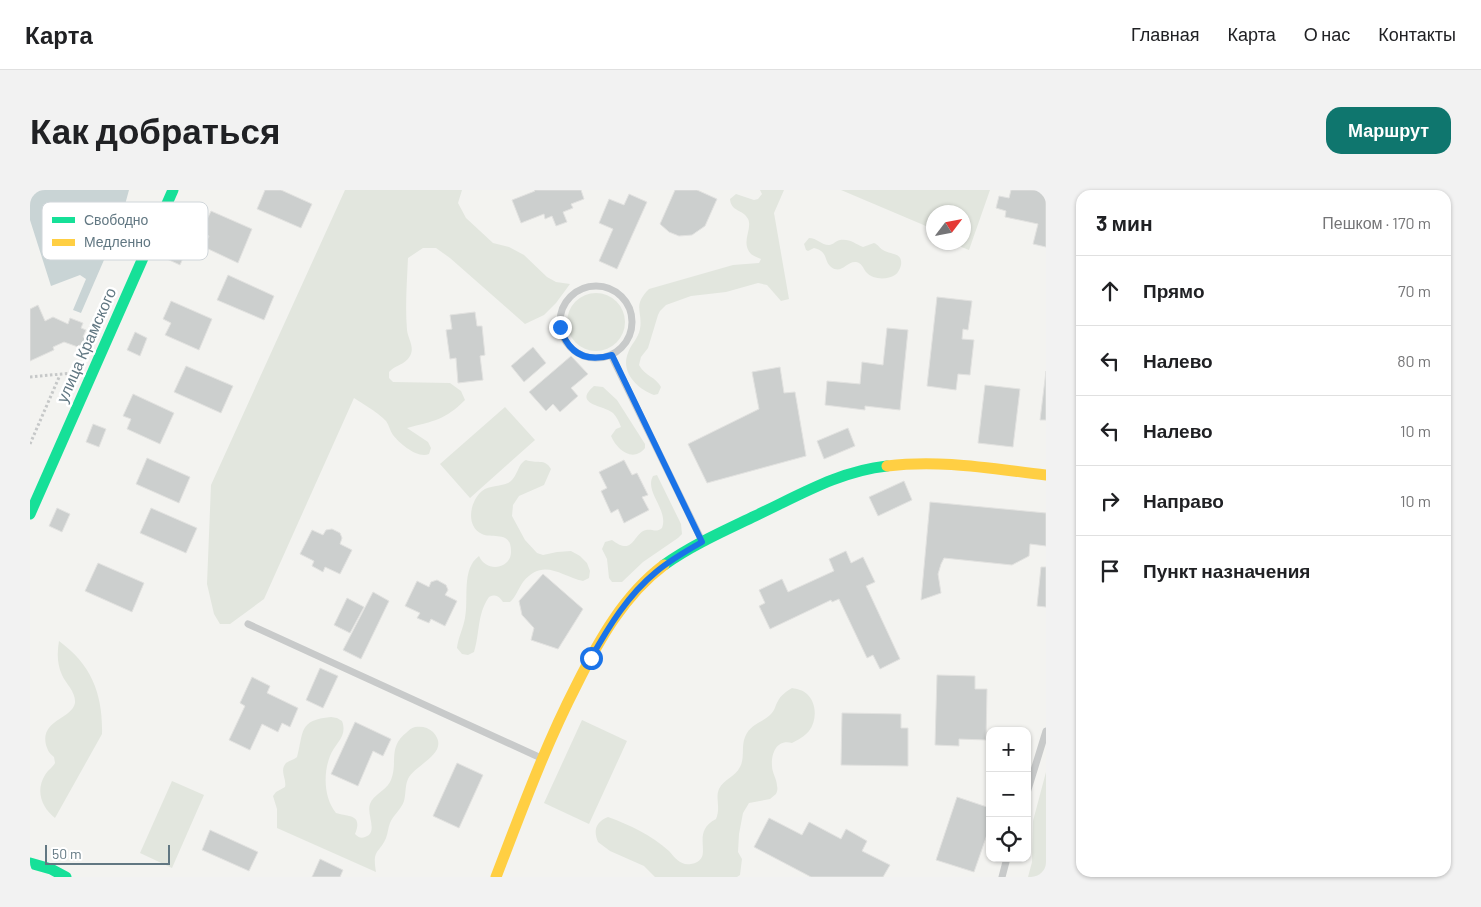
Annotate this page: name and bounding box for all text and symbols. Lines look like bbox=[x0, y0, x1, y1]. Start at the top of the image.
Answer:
text: Карта bbox=[25, 20, 93, 49]
text: Главная bbox=[1131, 23, 1200, 45]
text: Карта bbox=[1228, 23, 1276, 45]
text: О нас bbox=[1304, 23, 1350, 45]
text: Контакты bbox=[1378, 23, 1456, 45]
button: Маршрут bbox=[1326, 107, 1451, 154]
text: Как добраться bbox=[30, 109, 280, 151]
legend bbox=[42, 202, 208, 260]
north arrow bbox=[926, 205, 971, 250]
text: 3 мин bbox=[1096, 210, 1153, 235]
text: Свободно bbox=[84, 211, 149, 228]
text: Пешком · 170 m bbox=[1322, 213, 1431, 232]
text: Медленно bbox=[84, 233, 151, 250]
icon: ahead bbox=[1096, 277, 1124, 305]
text: Прямо bbox=[1143, 279, 1205, 302]
text: 70 m bbox=[1398, 281, 1431, 300]
street label: улица Крамского bbox=[52, 284, 119, 405]
route end bbox=[549, 316, 572, 339]
icon: left bbox=[1096, 347, 1124, 375]
text: Налево bbox=[1143, 349, 1213, 372]
text: 80 m bbox=[1397, 351, 1431, 370]
icon: left bbox=[1096, 417, 1124, 445]
text: Налево bbox=[1143, 419, 1213, 442]
text: 10 m bbox=[1400, 421, 1431, 440]
icon: right bbox=[1096, 487, 1124, 515]
text: Направо bbox=[1143, 489, 1224, 512]
text: 10 m bbox=[1400, 491, 1431, 510]
icon: arrive bbox=[1096, 557, 1124, 585]
text: Пункт назначения bbox=[1143, 559, 1310, 582]
route start bbox=[580, 647, 603, 670]
map controls bbox=[986, 727, 1031, 862]
button: + bbox=[986, 727, 1031, 772]
button: − bbox=[986, 772, 1031, 817]
button: locate bbox=[986, 817, 1031, 862]
scale bar bbox=[45, 842, 170, 865]
text: 50 m bbox=[52, 845, 81, 862]

